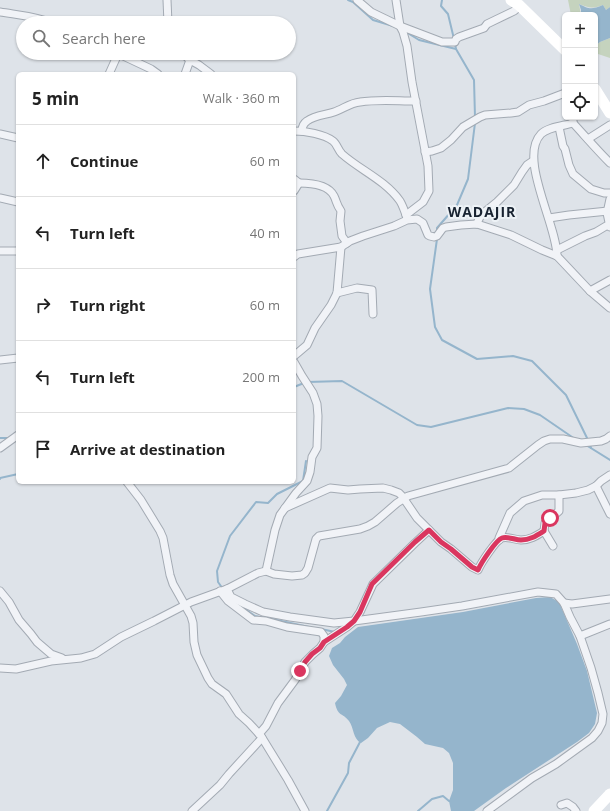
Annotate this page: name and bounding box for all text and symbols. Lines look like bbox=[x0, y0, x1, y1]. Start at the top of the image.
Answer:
map controls bbox=[562, 12, 598, 120]
button: + bbox=[562, 12, 598, 48]
search box bbox=[16, 16, 296, 60]
icon: search bbox=[30, 27, 52, 49]
text: Search here bbox=[62, 28, 146, 48]
button: − bbox=[562, 48, 598, 84]
button: locate bbox=[562, 84, 598, 120]
text: 5 min bbox=[32, 87, 79, 110]
text: Walk · 360 m bbox=[203, 89, 280, 107]
icon: ahead bbox=[32, 150, 54, 172]
text: Continue bbox=[70, 151, 138, 171]
text: 60 m bbox=[250, 152, 280, 170]
district label: WADAJIR bbox=[448, 202, 516, 221]
icon: left bbox=[32, 222, 54, 244]
text: Turn left bbox=[70, 223, 135, 243]
text: 40 m bbox=[250, 224, 280, 242]
icon: right bbox=[32, 294, 54, 316]
text: Turn right bbox=[70, 295, 145, 315]
text: 60 m bbox=[250, 296, 280, 314]
icon: left bbox=[32, 366, 54, 388]
text: Turn left bbox=[70, 367, 135, 387]
text: 200 m bbox=[242, 368, 280, 386]
icon: arrive bbox=[32, 438, 54, 460]
text: Arrive at destination bbox=[70, 439, 225, 459]
route start bbox=[541, 509, 559, 527]
route end bbox=[291, 662, 309, 680]

